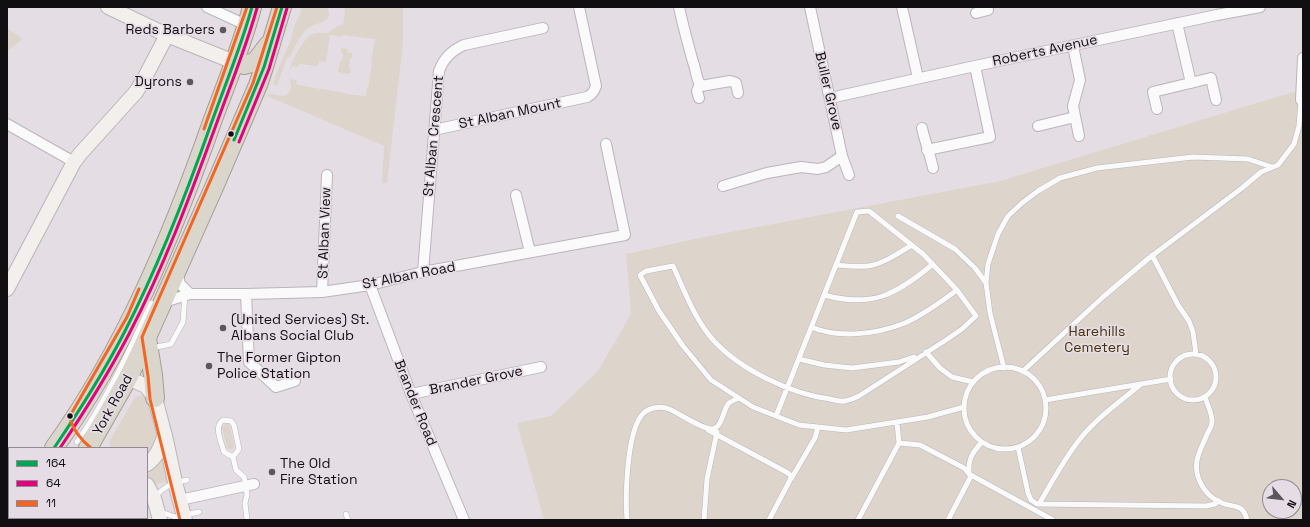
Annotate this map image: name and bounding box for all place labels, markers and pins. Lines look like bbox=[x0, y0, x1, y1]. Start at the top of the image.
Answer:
place label: Reds Barbers bbox=[125, 22, 215, 38]
marker: Reds Barbers bbox=[218, 25, 228, 35]
place label: Dyrons bbox=[135, 74, 182, 90]
marker: Dyrons bbox=[185, 77, 195, 87]
unlabelled marker bbox=[226, 129, 236, 139]
place label: (United Services) St. Albans Social Club bbox=[231, 312, 369, 344]
marker: (United Services) St. Albans Social Club bbox=[218, 323, 228, 333]
place label: The Former Gipton Police Station bbox=[217, 350, 341, 382]
marker: The Former Gipton Police Station bbox=[204, 361, 214, 371]
unlabelled marker bbox=[65, 411, 75, 421]
place label: The Old Fire Station bbox=[280, 456, 358, 488]
marker: The Old Fire Station bbox=[267, 467, 277, 477]

